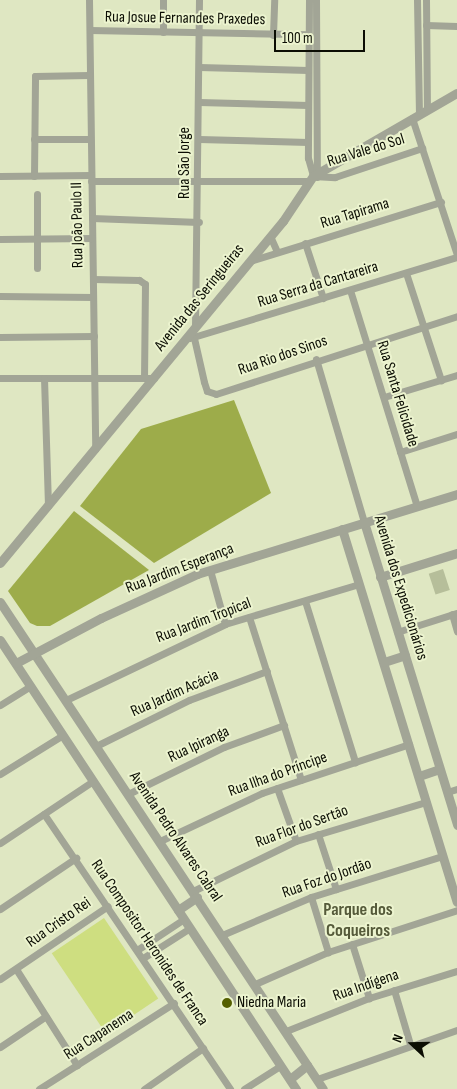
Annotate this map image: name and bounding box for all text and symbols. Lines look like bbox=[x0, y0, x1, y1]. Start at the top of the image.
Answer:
street label: Rua Josue Fernandes Praxedes bbox=[105, 8, 265, 30]
scale bar bbox=[277, 20, 368, 52]
text: 100 m bbox=[282, 29, 313, 48]
street label: Rua São Jorge bbox=[175, 127, 195, 199]
street label: Rua Vale do Sol bbox=[325, 130, 407, 172]
street label: Rua João Paulo II bbox=[68, 182, 88, 268]
street label: Rua Tapirama bbox=[318, 194, 392, 234]
street label: Avenida das Seringueiras bbox=[151, 241, 249, 355]
street label: Rua Serra da Cantareira bbox=[255, 258, 381, 312]
street label: Rua Rio dos Sinos bbox=[236, 332, 330, 380]
street label: Rua Santa Felicidade bbox=[372, 339, 422, 449]
street label: Avenida dos Expedicionários bbox=[369, 513, 431, 663]
street label: Rua Jardim Esperança bbox=[123, 540, 237, 598]
street label: Rua Jardim Tropical bbox=[154, 594, 254, 648]
street label: Rua Jardim Acácia bbox=[128, 666, 222, 722]
street label: Rua Ipiranga bbox=[165, 723, 233, 767]
street label: Rua Ilha do Príncipe bbox=[226, 748, 330, 802]
street label: Avenida Pedro Alvares Cabral bbox=[124, 768, 226, 906]
street label: Rua Flor do Sertão bbox=[253, 801, 351, 853]
street label: Rua Foz do Jordão bbox=[280, 855, 374, 903]
street label: Rua Compositor Heronides de Franca bbox=[86, 856, 212, 1030]
street label: Rua Cristo Rei bbox=[23, 894, 95, 952]
district label: Parque dos Coqueiros bbox=[323, 900, 393, 942]
street label: Rua Indígena bbox=[331, 966, 401, 1006]
place label: Niedna Maria bbox=[237, 993, 306, 1013]
marker: Niedna Maria bbox=[221, 997, 233, 1009]
street label: Rua Capanema bbox=[61, 1005, 137, 1065]
north arrow bbox=[387, 1019, 437, 1069]
text: N bbox=[388, 1032, 407, 1045]

